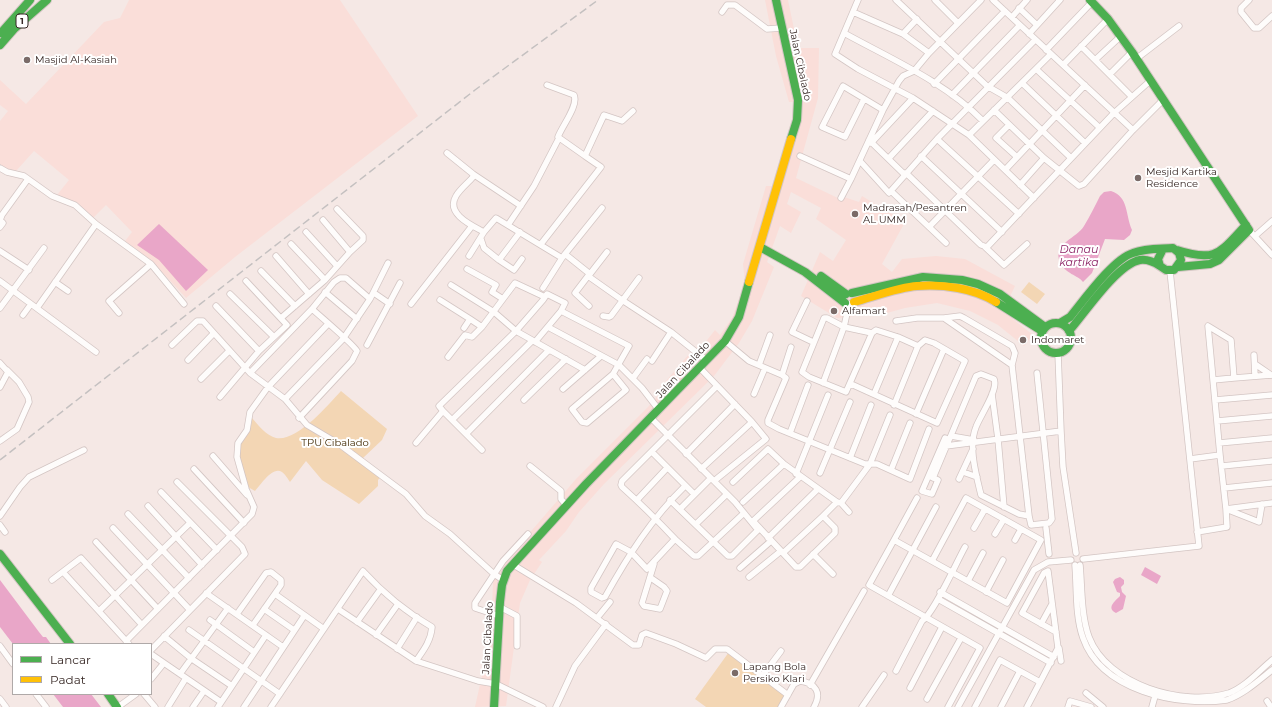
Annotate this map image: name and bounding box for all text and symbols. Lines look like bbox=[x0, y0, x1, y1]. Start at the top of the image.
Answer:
road number: 1 bbox=[16, 14, 28, 28]
street label: Jalan Cibalado bbox=[787, 28, 813, 102]
place label: Masjid Al-Kasiah bbox=[35, 54, 117, 66]
marker: Masjid Al-Kasiah bbox=[22, 55, 32, 65]
place label: Mesjid Kartika Residence bbox=[1146, 166, 1217, 190]
marker: Mesjid Kartika Residence bbox=[1133, 173, 1143, 183]
place label: Madrasah/Pesantren AL UMM bbox=[863, 202, 967, 226]
marker: Madrasah/Pesantren AL UMM bbox=[850, 209, 860, 219]
water label: Danau kartika bbox=[1059, 243, 1099, 269]
place label: Alfamart bbox=[842, 305, 886, 317]
marker: Alfamart bbox=[829, 306, 839, 316]
place label: Indomaret bbox=[1031, 334, 1084, 346]
marker: Indomaret bbox=[1018, 335, 1028, 345]
street label: Jalan Cibalado bbox=[654, 339, 712, 401]
park label: TPU Cibalado bbox=[301, 437, 369, 449]
street label: Jalan Cibalado bbox=[480, 601, 496, 675]
legend bbox=[12, 643, 152, 695]
text: Lancar bbox=[50, 652, 91, 667]
place label: Lapang Bola Persiko Klari bbox=[743, 661, 806, 684]
marker: Lapang Bola Persiko Klari bbox=[730, 668, 740, 678]
text: Padat bbox=[50, 672, 86, 687]

